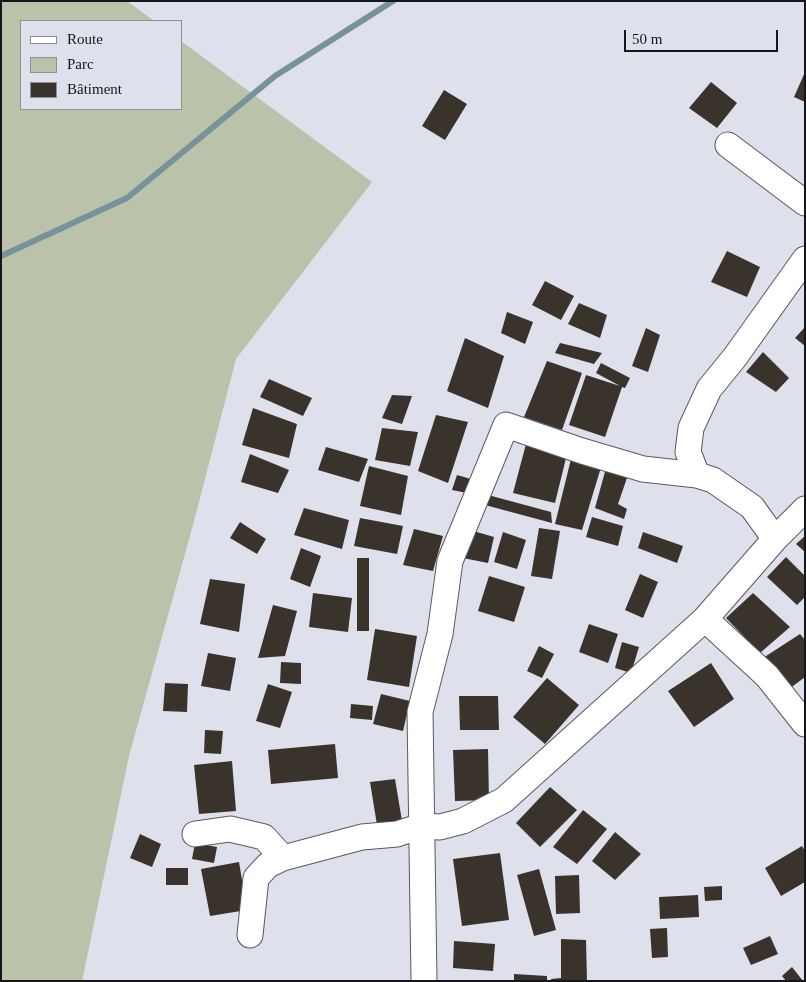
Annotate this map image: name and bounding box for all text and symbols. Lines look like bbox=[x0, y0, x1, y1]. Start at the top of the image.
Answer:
legend bbox=[20, 20, 182, 110]
scale bar bbox=[626, 20, 780, 52]
text: Route bbox=[67, 31, 103, 47]
text: 50 m bbox=[632, 31, 662, 47]
text: Parc bbox=[67, 56, 94, 72]
text: Bâtiment bbox=[67, 81, 122, 97]

